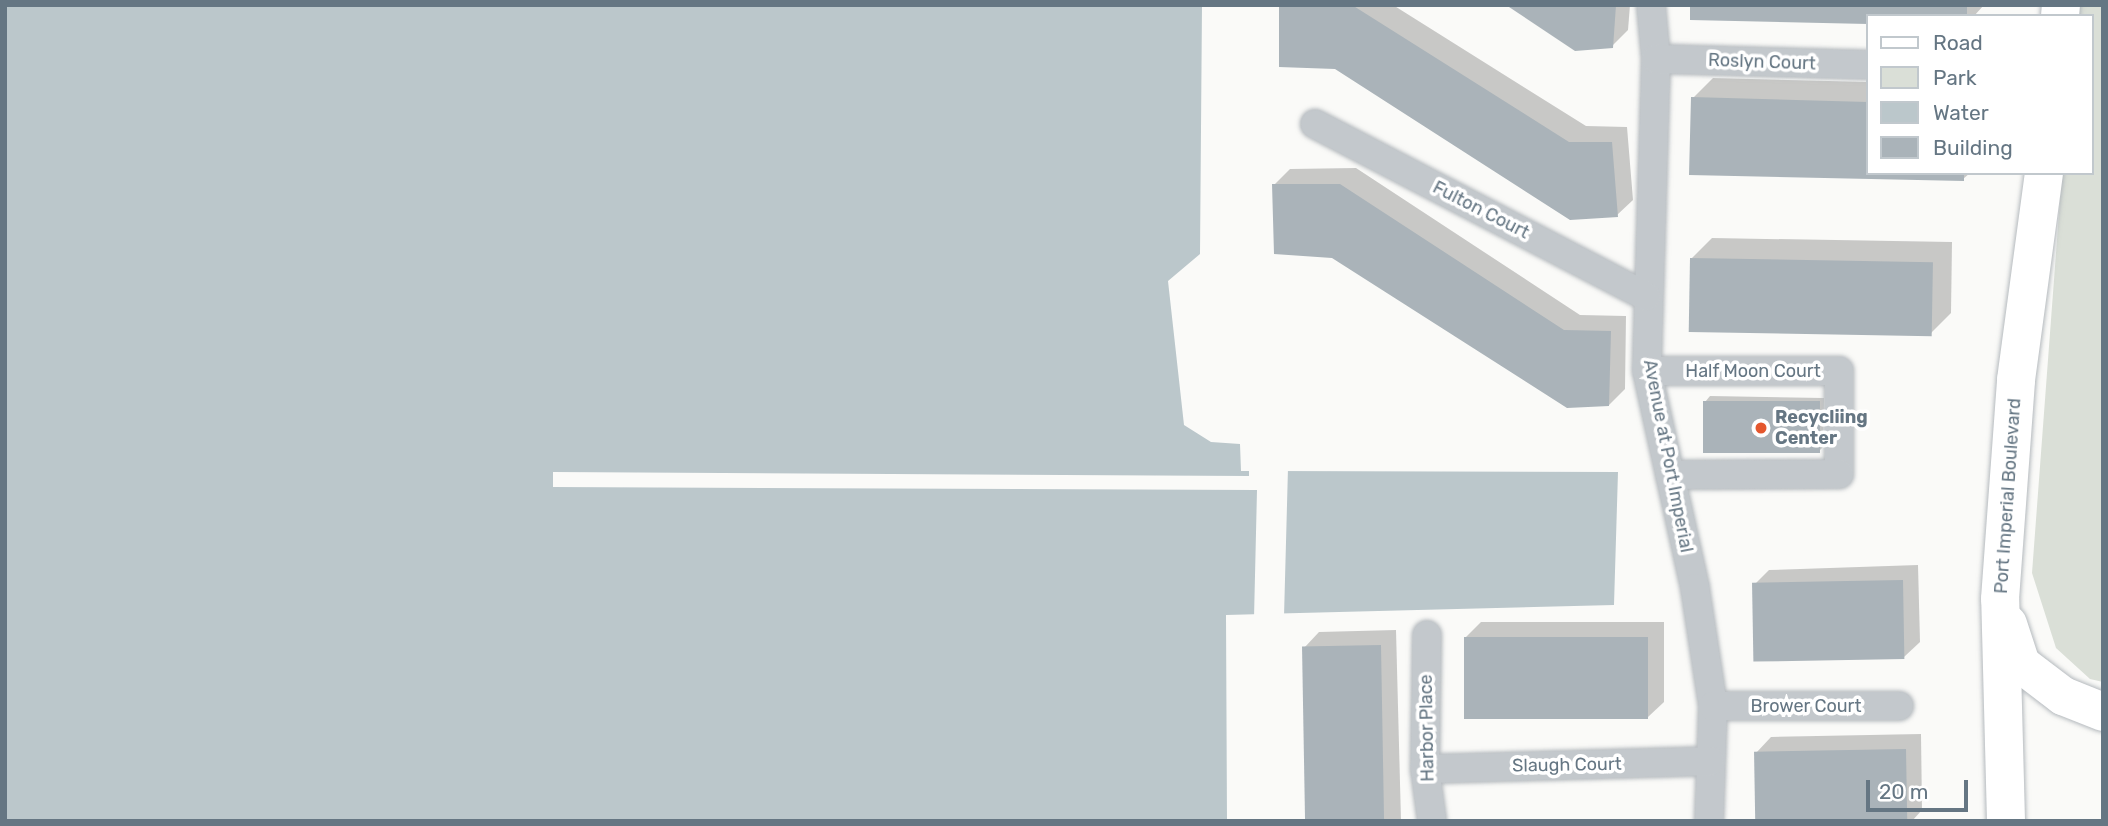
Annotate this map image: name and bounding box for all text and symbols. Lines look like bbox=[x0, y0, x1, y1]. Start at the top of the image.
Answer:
legend bbox=[1867, 14, 2094, 175]
text: Road bbox=[1933, 30, 1983, 55]
street label: Roslyn Court bbox=[1708, 49, 1816, 75]
text: Park bbox=[1933, 65, 1977, 90]
text: Water bbox=[1933, 100, 1989, 125]
text: Building bbox=[1933, 135, 2013, 160]
street label: Fulton Court bbox=[1429, 176, 1533, 244]
street label: Avenue at Port Imperial bbox=[1639, 358, 1697, 554]
street label: Half Moon Court bbox=[1685, 360, 1821, 382]
street label: Port Imperial Boulevard bbox=[1990, 398, 2026, 594]
place label: Recycliing Center bbox=[1775, 407, 1868, 450]
marker: Recycliing Center bbox=[1753, 420, 1769, 436]
street label: Harbor Place bbox=[1415, 674, 1439, 782]
street label: Brower Court bbox=[1750, 695, 1862, 717]
street label: Slaugh Court bbox=[1512, 753, 1622, 777]
scale bar bbox=[1870, 766, 1972, 810]
text: 20 m bbox=[1879, 779, 1928, 804]

